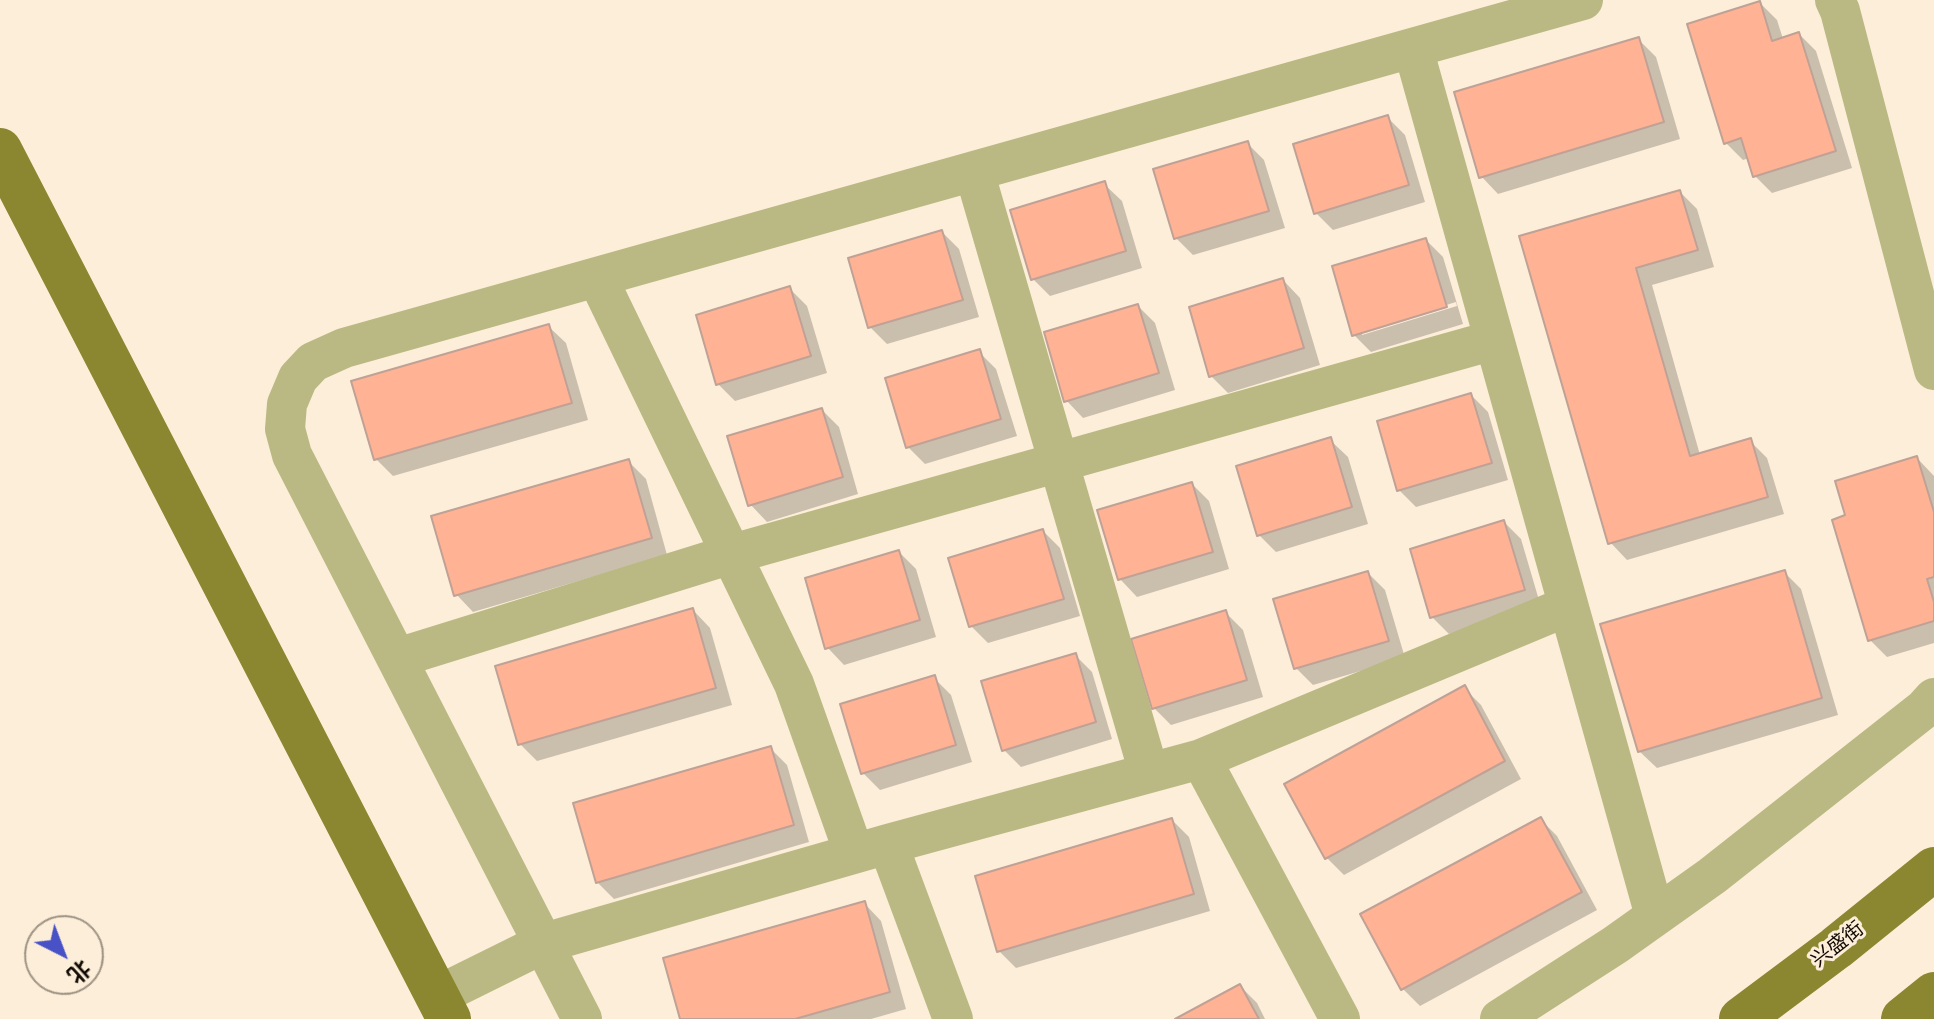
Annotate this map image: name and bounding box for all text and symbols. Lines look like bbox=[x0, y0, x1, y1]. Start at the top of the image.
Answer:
north arrow bbox=[24, 915, 104, 995]
street label: 兴盛街 bbox=[1807, 917, 1869, 973]
text: 北 bbox=[62, 954, 96, 989]

